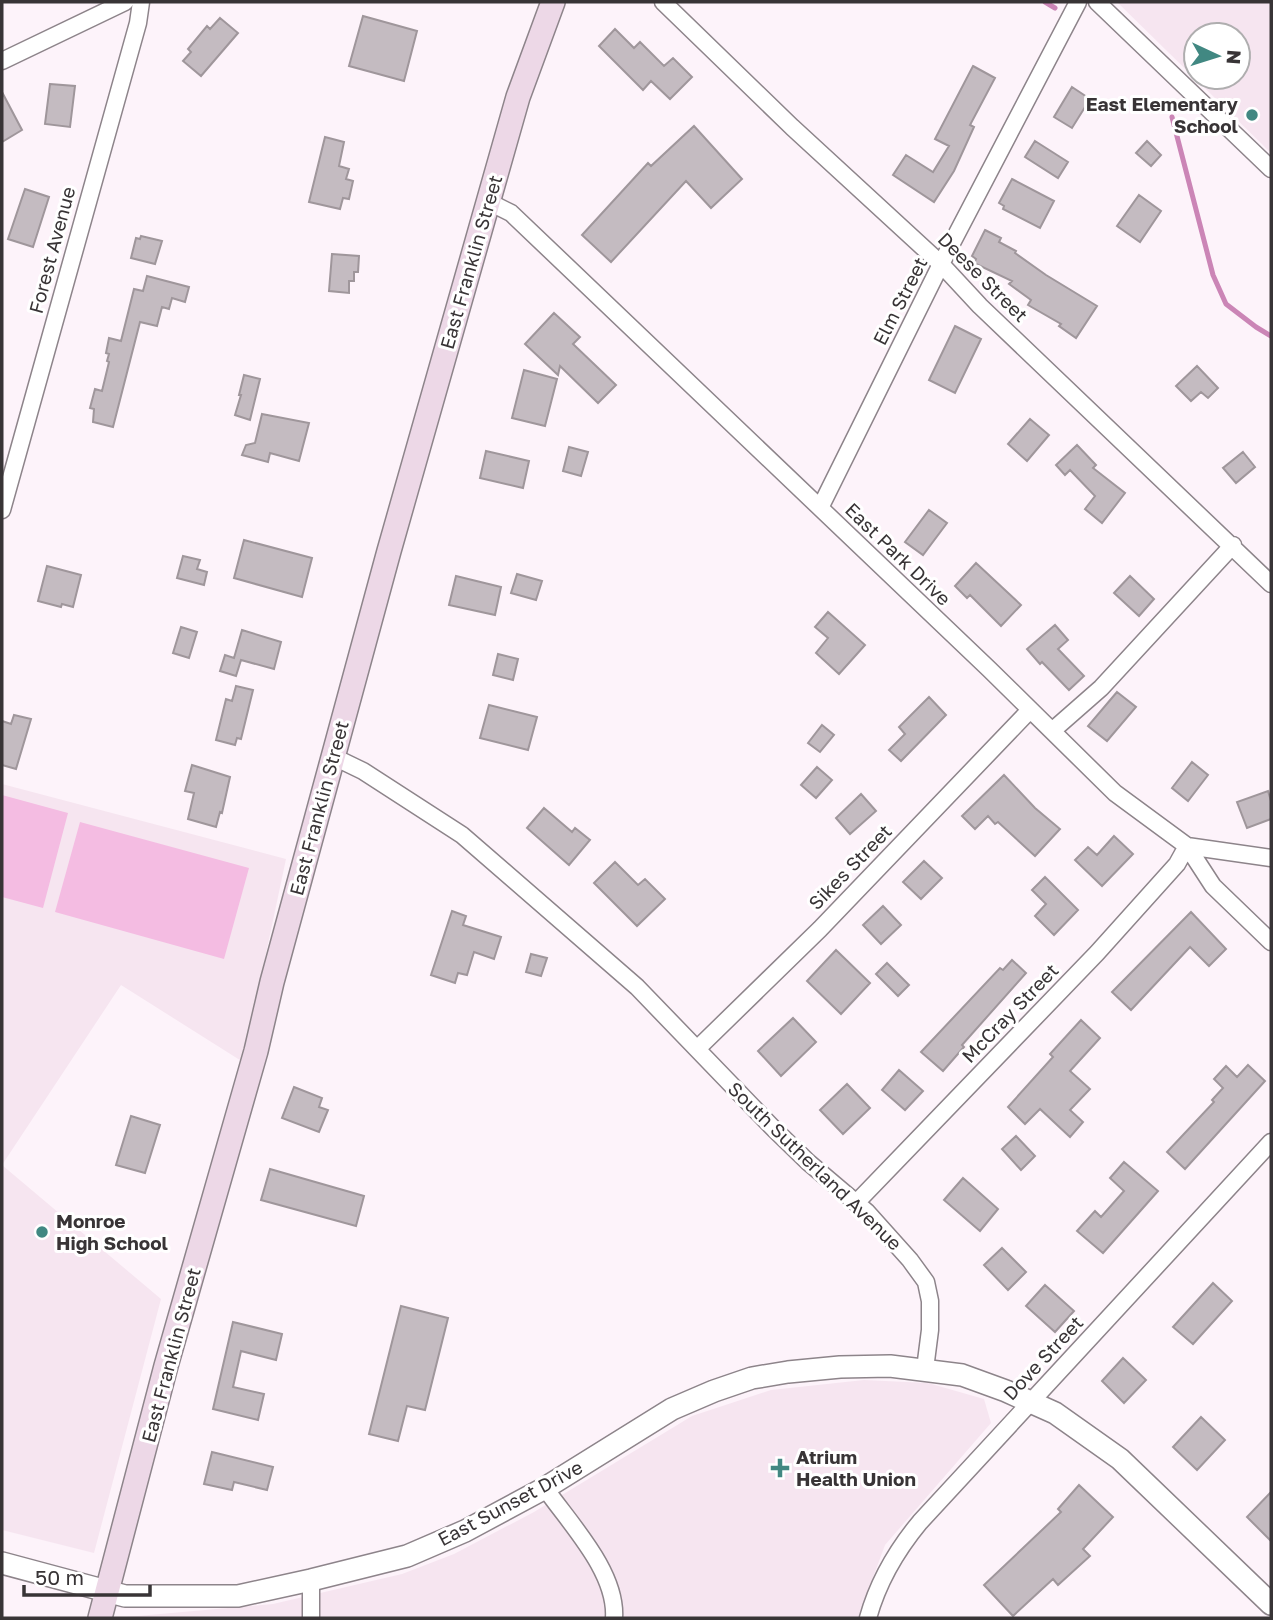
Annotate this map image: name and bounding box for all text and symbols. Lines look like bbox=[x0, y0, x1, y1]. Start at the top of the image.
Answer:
north arrow bbox=[1182, 21, 1252, 91]
text: N bbox=[1222, 49, 1246, 65]
place label: East Elementary School bbox=[1086, 92, 1239, 137]
marker: East Elementary School bbox=[1244, 107, 1260, 123]
street label: East Franklin Street bbox=[435, 172, 506, 352]
street label: Forest Avenue bbox=[24, 184, 79, 316]
street label: Deese Street bbox=[934, 227, 1033, 326]
street label: Elm Street bbox=[868, 253, 931, 349]
street label: East Park Drive bbox=[841, 498, 956, 610]
street label: East Franklin Street bbox=[284, 718, 353, 898]
street label: Sikes Street bbox=[803, 819, 896, 914]
street label: McCray Street bbox=[957, 958, 1063, 1067]
street label: South Sutherland Avenue bbox=[724, 1077, 907, 1255]
place label: Monroe High School bbox=[56, 1209, 168, 1254]
marker: Monroe High School bbox=[34, 1224, 50, 1240]
street label: East Franklin Street bbox=[136, 1265, 205, 1445]
street label: Dove Street bbox=[998, 1311, 1087, 1404]
place label: Atrium Health Union bbox=[796, 1445, 916, 1490]
street label: East Sunset Drive bbox=[434, 1455, 586, 1550]
marker: Atrium Health Union bbox=[770, 1458, 790, 1478]
scale bar bbox=[24, 1554, 150, 1598]
text: 50 m bbox=[35, 1564, 84, 1590]

